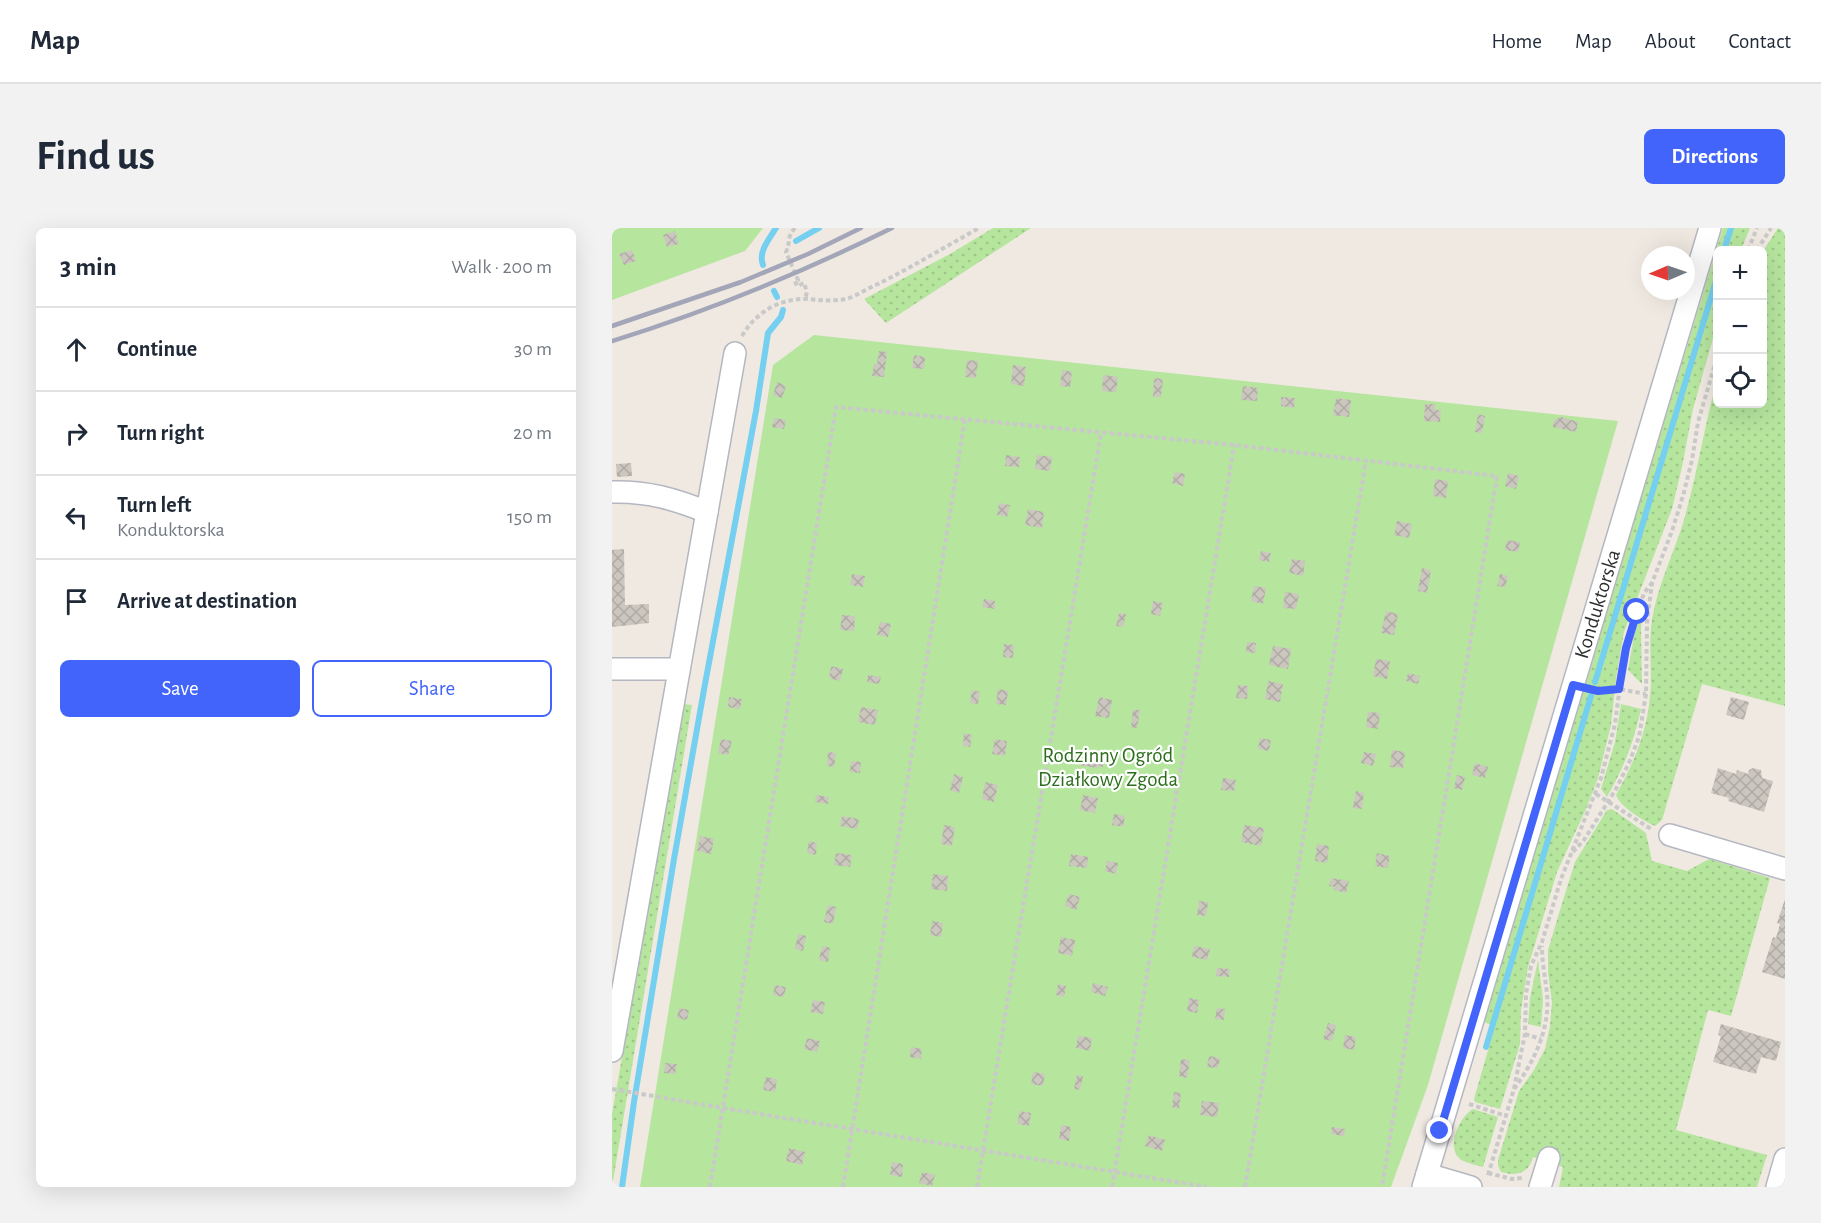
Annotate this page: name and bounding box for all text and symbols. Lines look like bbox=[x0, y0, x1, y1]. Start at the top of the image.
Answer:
text: Map bbox=[30, 27, 80, 55]
text: Home bbox=[1491, 31, 1542, 52]
text: Map bbox=[1575, 31, 1612, 52]
text: About bbox=[1645, 31, 1695, 52]
text: Contact bbox=[1728, 31, 1791, 52]
button: Directions bbox=[1644, 129, 1785, 184]
text: Find us bbox=[36, 135, 155, 177]
north arrow bbox=[1641, 246, 1695, 300]
map controls bbox=[1713, 246, 1767, 408]
button: + bbox=[1713, 246, 1767, 300]
text: 3 min bbox=[60, 254, 117, 280]
text: Walk · 200 m bbox=[451, 257, 552, 277]
button: − bbox=[1713, 300, 1767, 354]
icon: ahead bbox=[60, 333, 93, 366]
text: Continue bbox=[117, 338, 197, 360]
text: 30 m bbox=[514, 339, 552, 359]
button: locate bbox=[1713, 354, 1767, 408]
icon: right bbox=[60, 417, 93, 450]
text: Turn right bbox=[117, 422, 204, 444]
text: 20 m bbox=[513, 423, 552, 443]
text: Turn left bbox=[117, 494, 191, 516]
icon: left bbox=[60, 501, 93, 534]
text: 150 m bbox=[507, 507, 552, 527]
text: Konduktorska bbox=[117, 520, 225, 540]
street label: Konduktorska bbox=[1571, 547, 1624, 661]
icon: arrive bbox=[60, 585, 93, 618]
text: Arrive at destination bbox=[117, 590, 297, 612]
route start bbox=[1623, 598, 1649, 624]
button: Save bbox=[60, 660, 300, 717]
button: Share bbox=[312, 660, 552, 717]
park label: Rodzinny Ogród Działkowy Zgoda bbox=[1038, 745, 1178, 790]
route end bbox=[1426, 1117, 1452, 1143]

